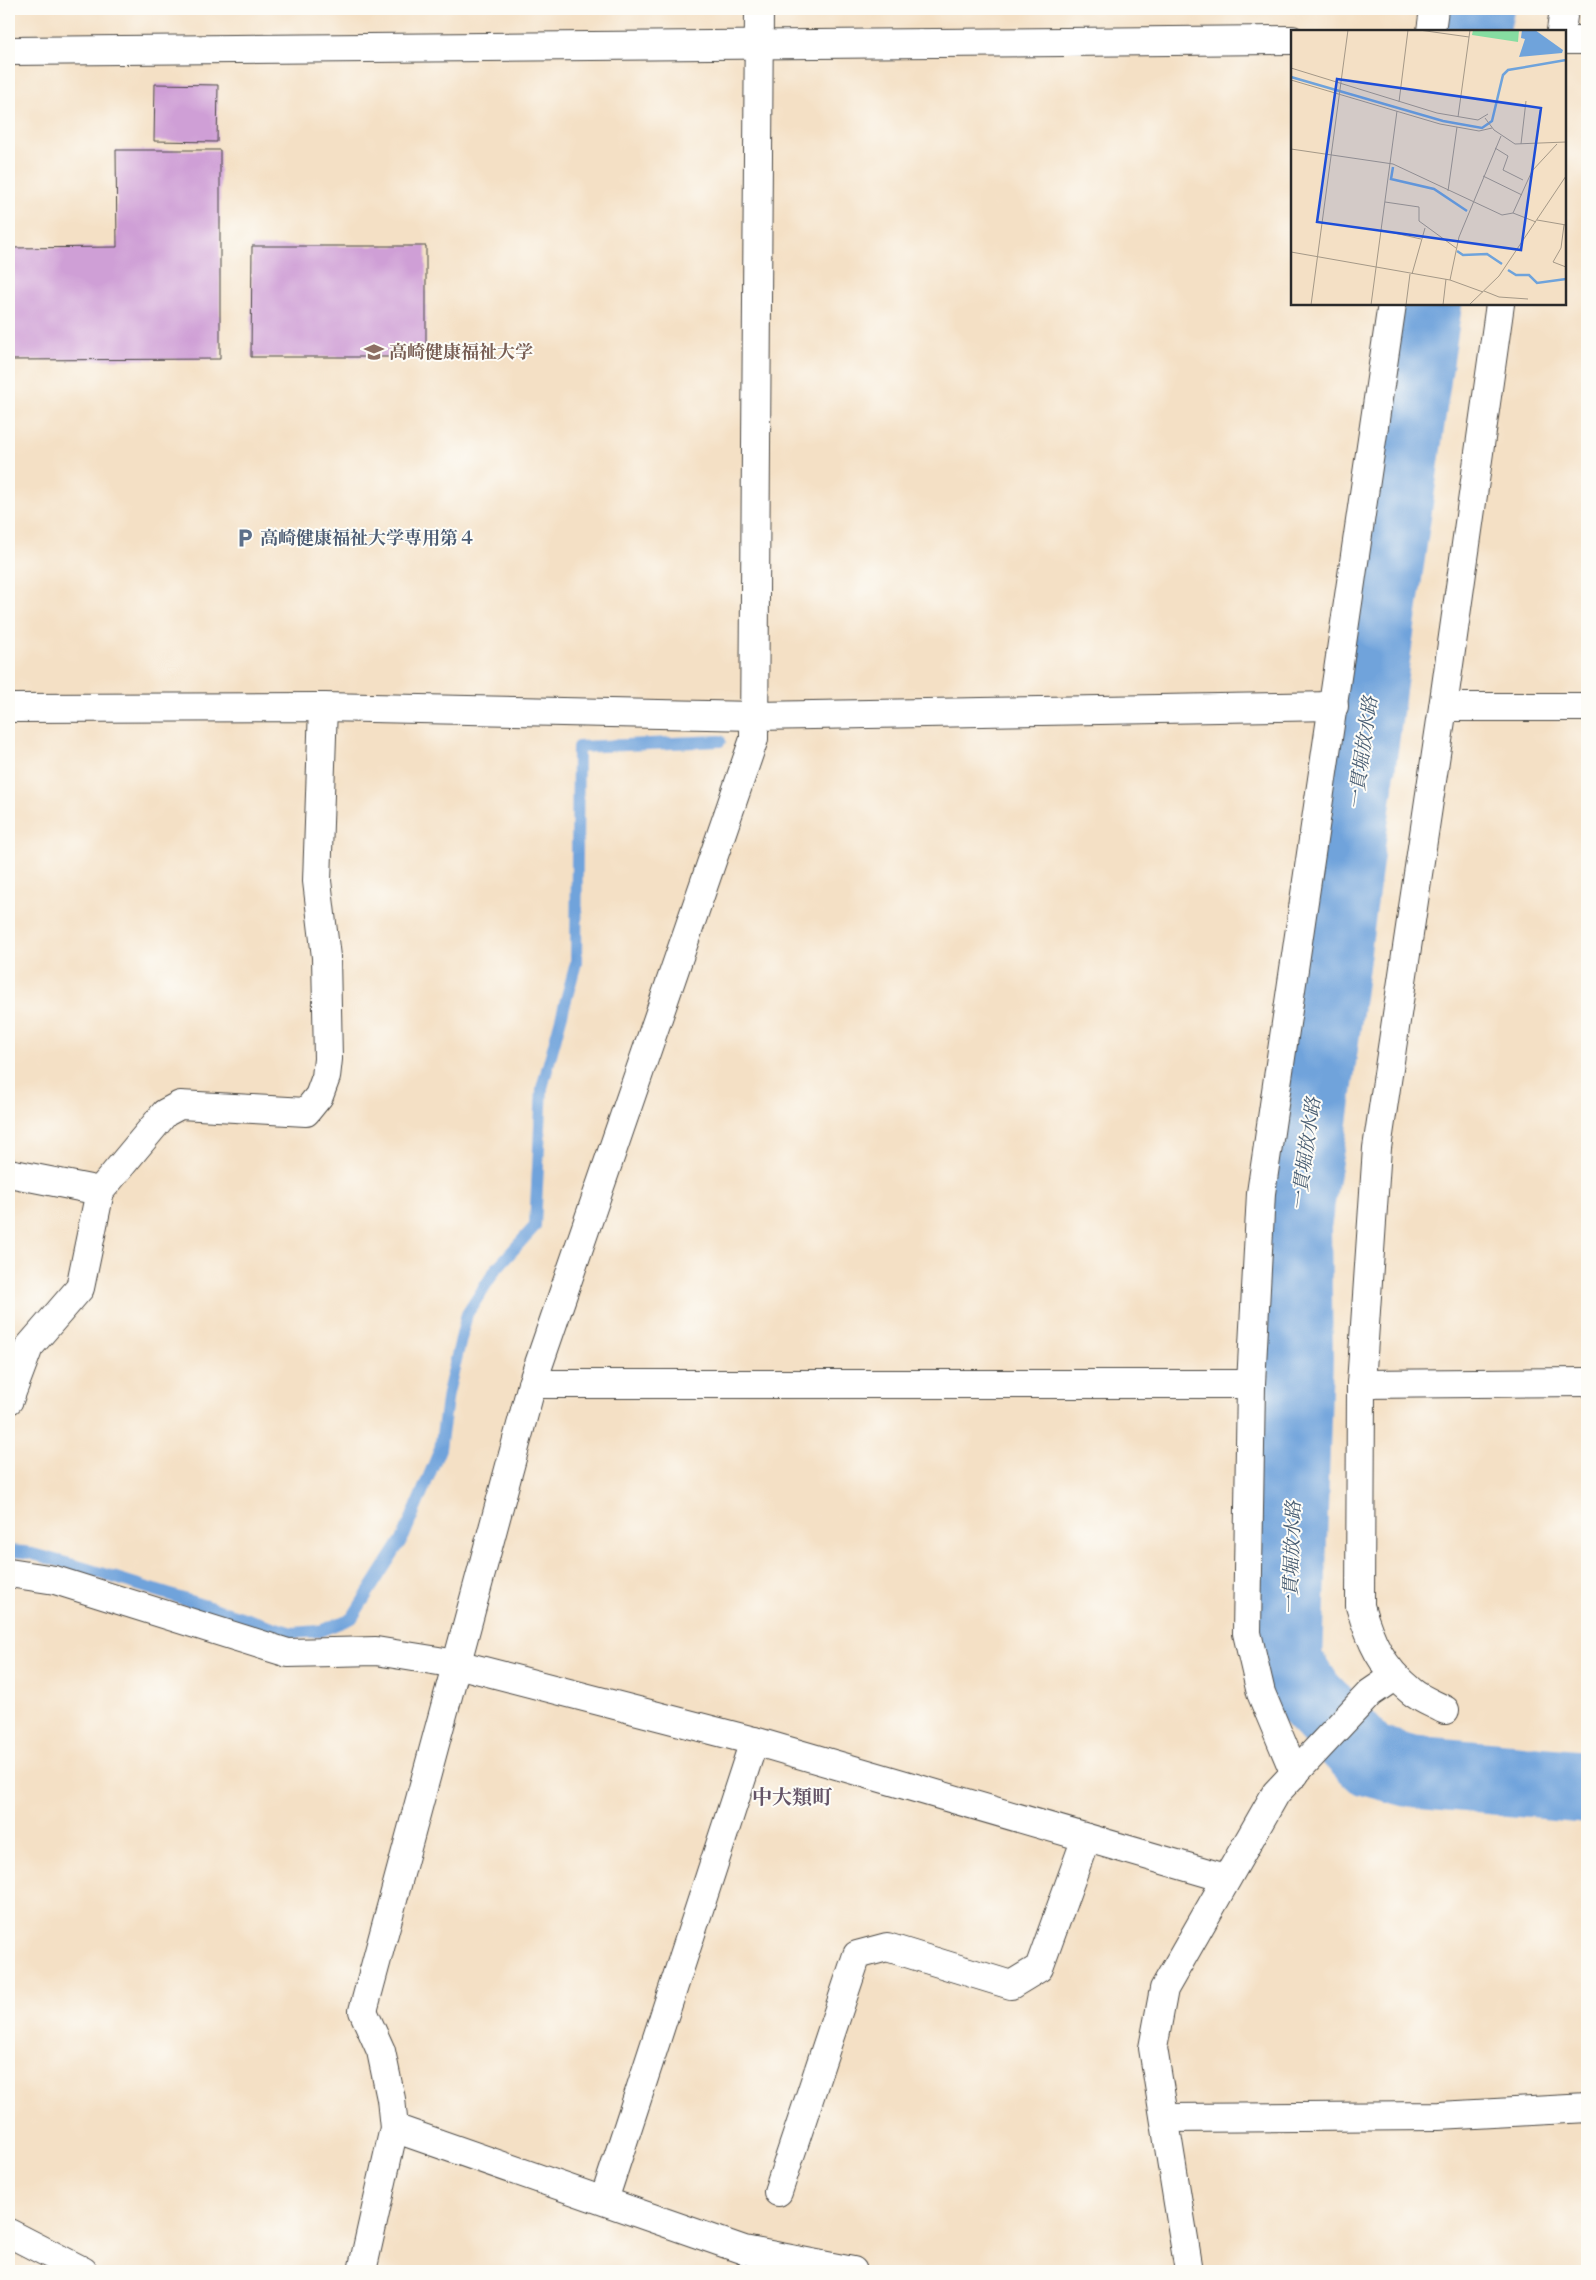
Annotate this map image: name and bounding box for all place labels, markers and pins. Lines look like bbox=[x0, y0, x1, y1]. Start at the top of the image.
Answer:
school or university icon: 高崎健康福祉大学 bbox=[363, 341, 385, 363]
place label: 高崎健康福祉大学 bbox=[389, 342, 533, 362]
parking icon: 高崎健康福祉大学専用第４ bbox=[234, 527, 256, 549]
place label: 高崎健康福祉大学専用第４ bbox=[260, 528, 476, 548]

